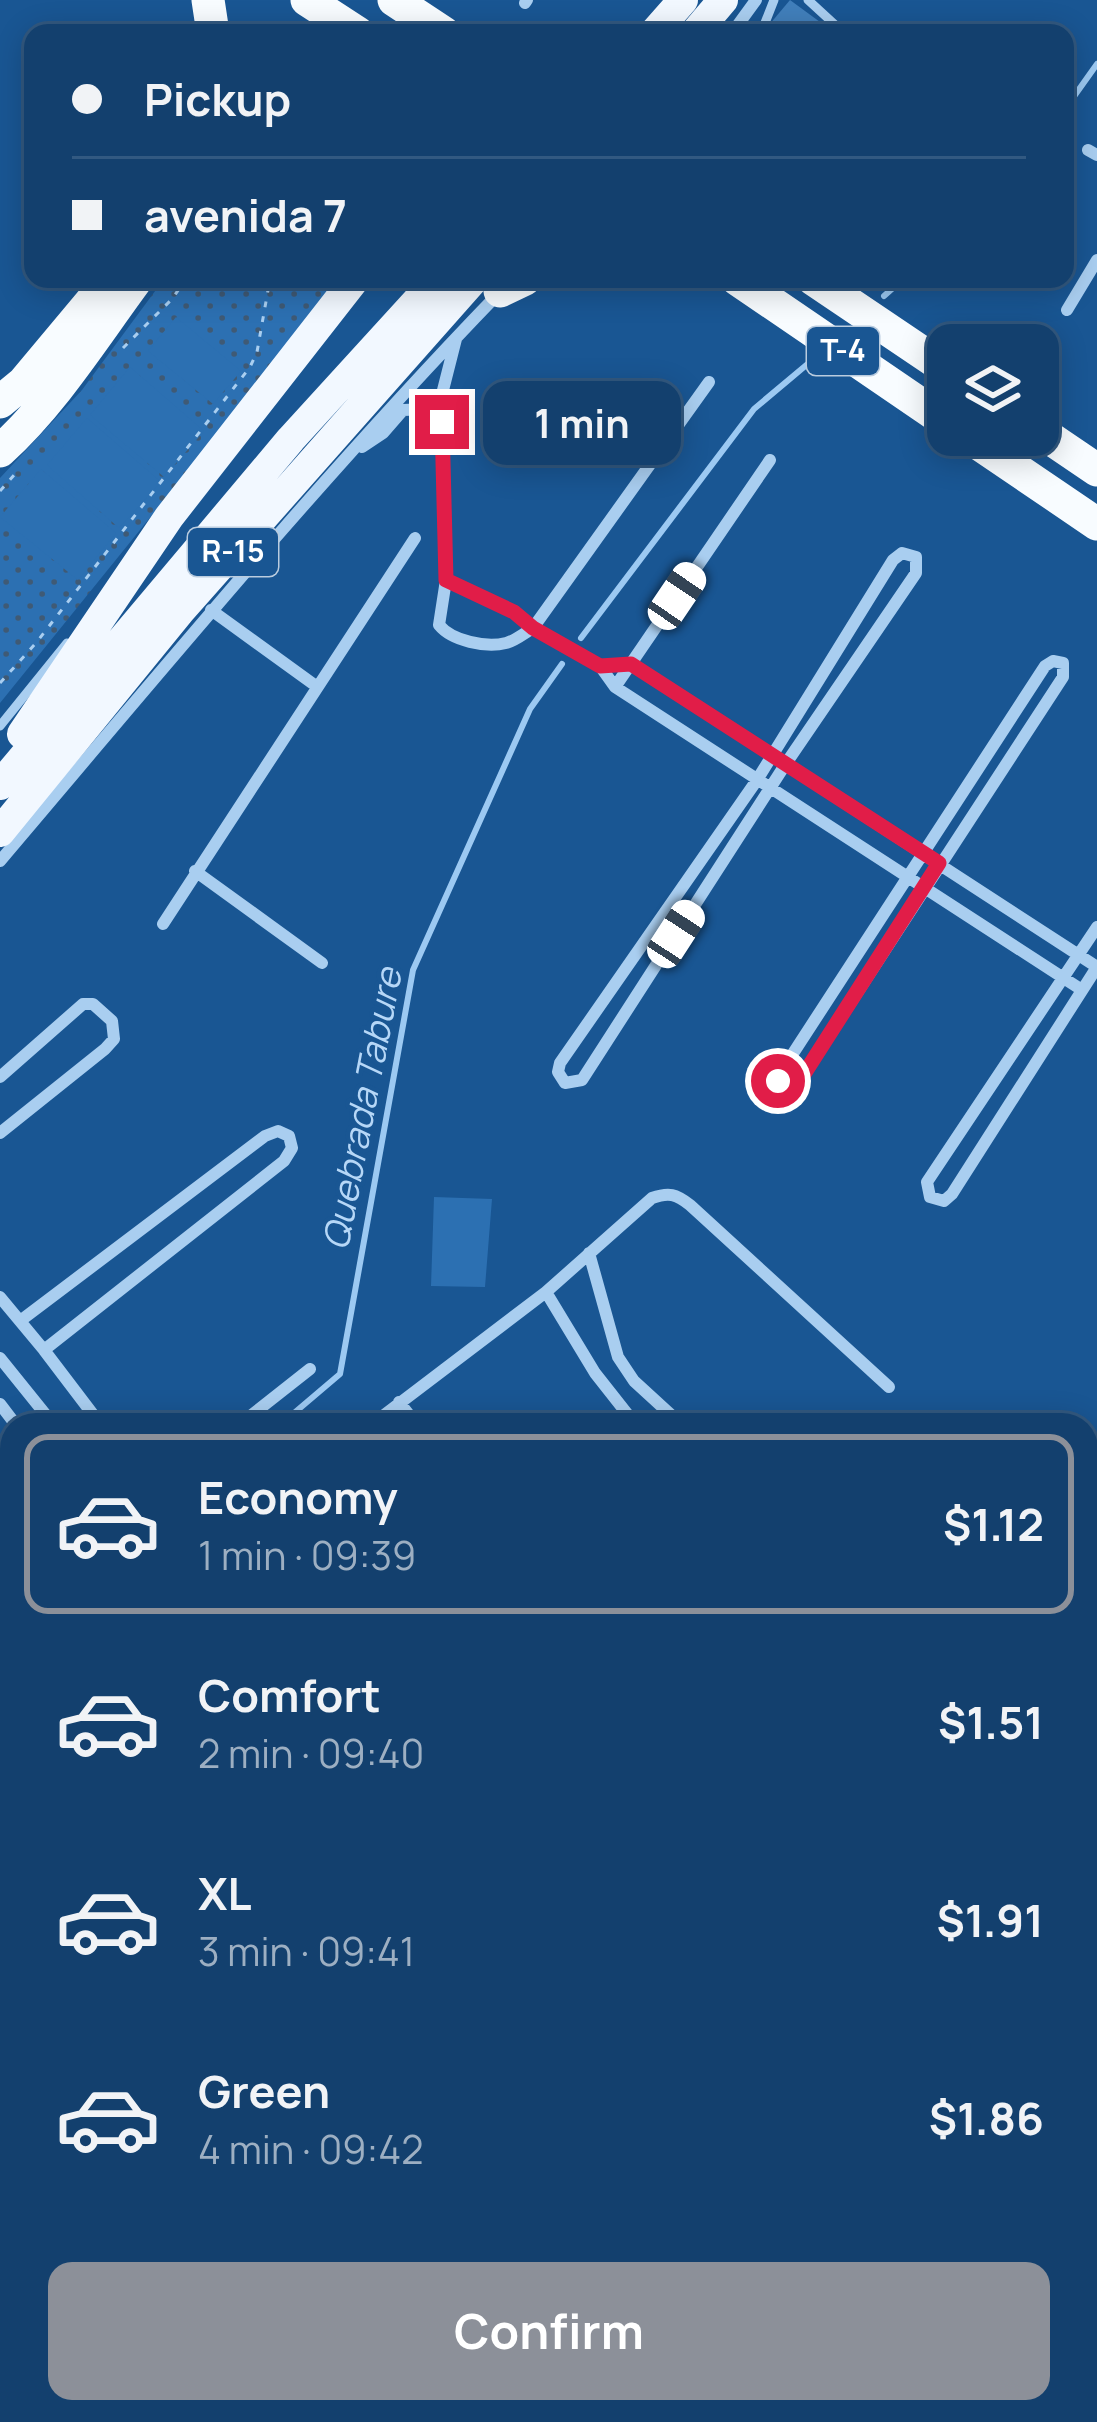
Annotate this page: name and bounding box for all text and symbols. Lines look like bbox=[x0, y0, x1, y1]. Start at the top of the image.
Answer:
text: Pickup bbox=[144, 68, 291, 130]
text: avenida 7 bbox=[144, 184, 347, 246]
map controls bbox=[927, 324, 1059, 456]
button: layers bbox=[927, 324, 1059, 456]
road number: T-4 bbox=[807, 327, 879, 375]
callout: 1 min bbox=[484, 380, 682, 464]
route end bbox=[415, 395, 469, 449]
text: 1 min bbox=[534, 396, 630, 450]
road number: R-15 bbox=[188, 528, 278, 576]
car bbox=[642, 556, 712, 636]
car bbox=[641, 894, 711, 974]
water label: Quebrada Tabure bbox=[310, 962, 413, 1254]
route start bbox=[751, 1054, 805, 1108]
text: Economy bbox=[198, 1466, 398, 1528]
icon: car bbox=[54, 1470, 162, 1578]
text: $1.12 bbox=[943, 1493, 1044, 1555]
text: 1 min · 09:39 bbox=[198, 1528, 416, 1582]
text: Comfort bbox=[198, 1664, 381, 1726]
icon: car bbox=[54, 1668, 162, 1776]
text: $1.51 bbox=[938, 1691, 1044, 1753]
text: 2 min · 09:40 bbox=[198, 1726, 424, 1780]
text: XL bbox=[198, 1862, 252, 1924]
icon: car bbox=[54, 1866, 162, 1974]
text: $1.91 bbox=[936, 1889, 1044, 1951]
text: 3 min · 09:41 bbox=[198, 1924, 415, 1978]
text: Green bbox=[198, 2060, 330, 2122]
icon: car bbox=[54, 2064, 162, 2172]
text: $1.86 bbox=[929, 2087, 1044, 2149]
text: 4 min · 09:42 bbox=[198, 2122, 423, 2176]
button: Confirm bbox=[48, 2262, 1050, 2400]

